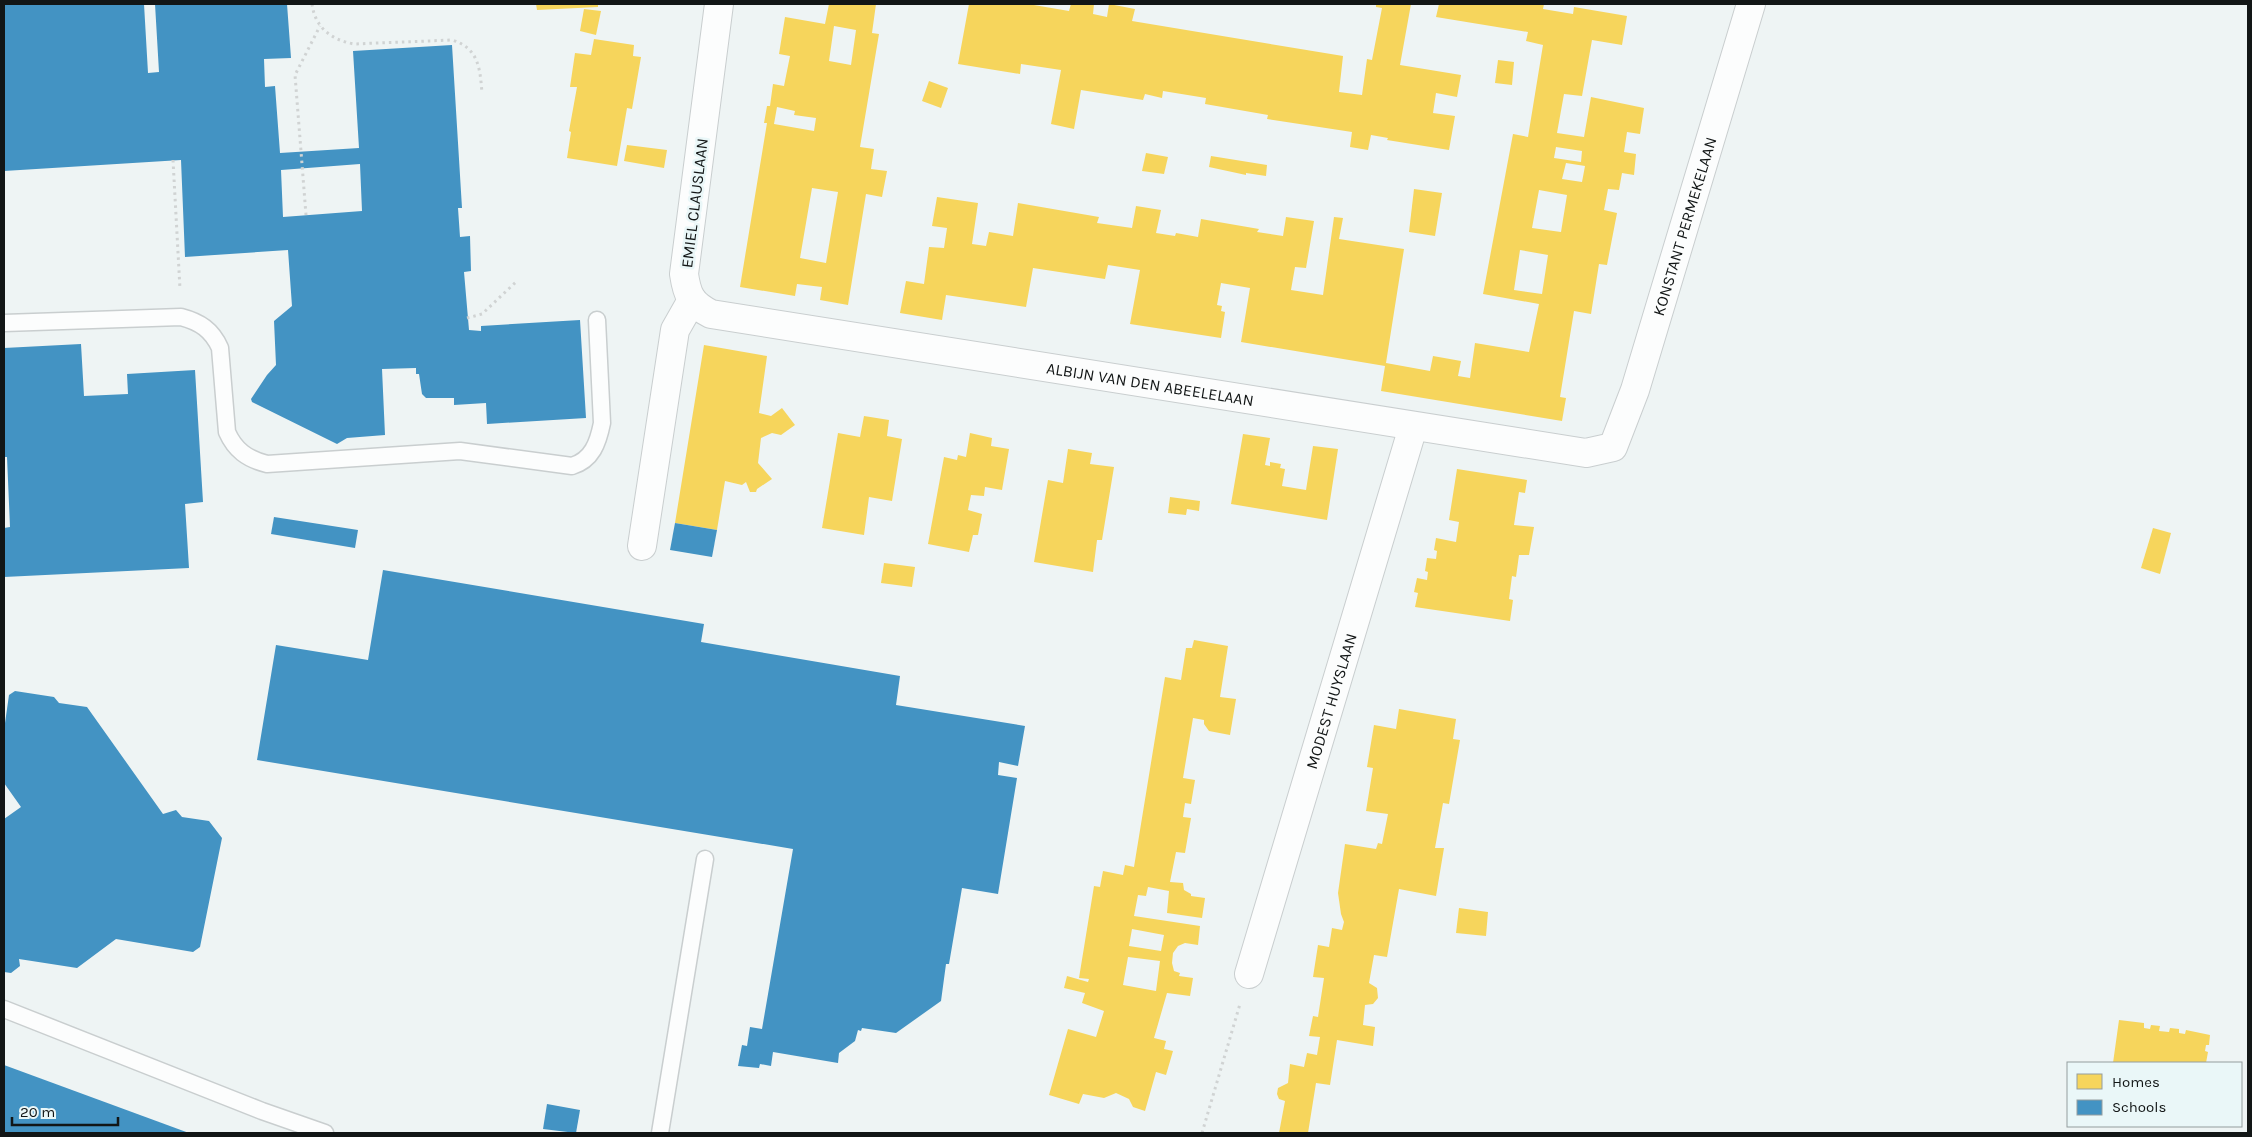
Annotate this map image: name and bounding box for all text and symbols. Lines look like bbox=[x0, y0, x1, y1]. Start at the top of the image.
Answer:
street label: KONSTANT PERMEKELAAN bbox=[1649, 135, 1721, 318]
street label: EMIEL CLAUSLAAN bbox=[677, 137, 712, 269]
street label: ALBIJN VAN DEN ABEELELAAN bbox=[1045, 358, 1255, 410]
street label: MODEST HUYSLAAN bbox=[1302, 631, 1361, 771]
legend bbox=[2067, 1062, 2242, 1127]
text: Homes bbox=[2112, 1073, 2160, 1091]
scale bar bbox=[12, 1094, 119, 1126]
text: Schools bbox=[2112, 1098, 2166, 1116]
text: 20 m bbox=[20, 1103, 55, 1121]

